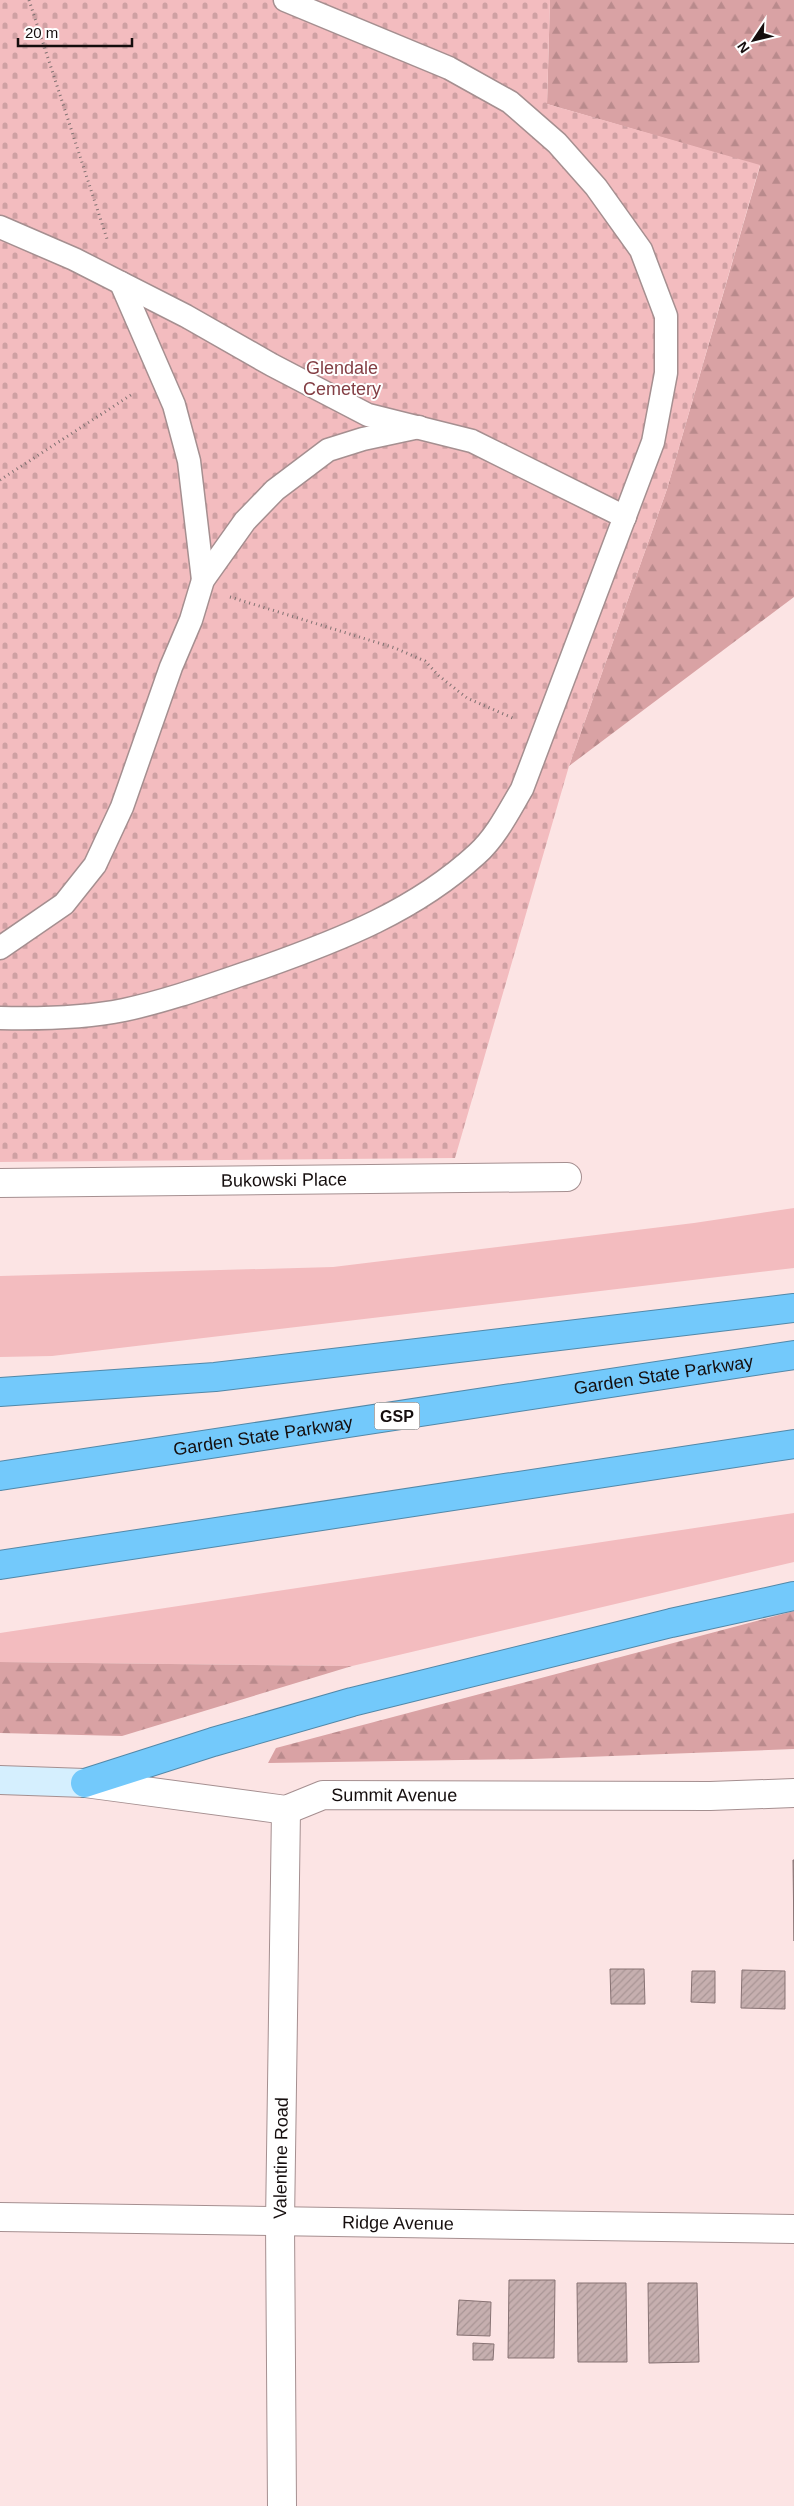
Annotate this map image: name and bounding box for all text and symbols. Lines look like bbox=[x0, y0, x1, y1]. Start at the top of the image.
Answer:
scale bar bbox=[18, 15, 131, 47]
north arrow bbox=[729, 15, 779, 65]
text: 20 m bbox=[25, 24, 58, 41]
text: N bbox=[734, 39, 753, 56]
park label: Glendale Cemetery bbox=[303, 358, 381, 399]
street label: Bukowski Place bbox=[221, 1169, 347, 1191]
street label: Garden State Parkway bbox=[572, 1351, 754, 1398]
road number: GSP bbox=[374, 1402, 420, 1430]
street label: Garden State Parkway bbox=[172, 1412, 354, 1459]
street label: Summit Avenue bbox=[331, 1785, 457, 1805]
street label: Valentine Road bbox=[270, 2097, 292, 2219]
street label: Ridge Avenue bbox=[342, 2212, 454, 2234]

